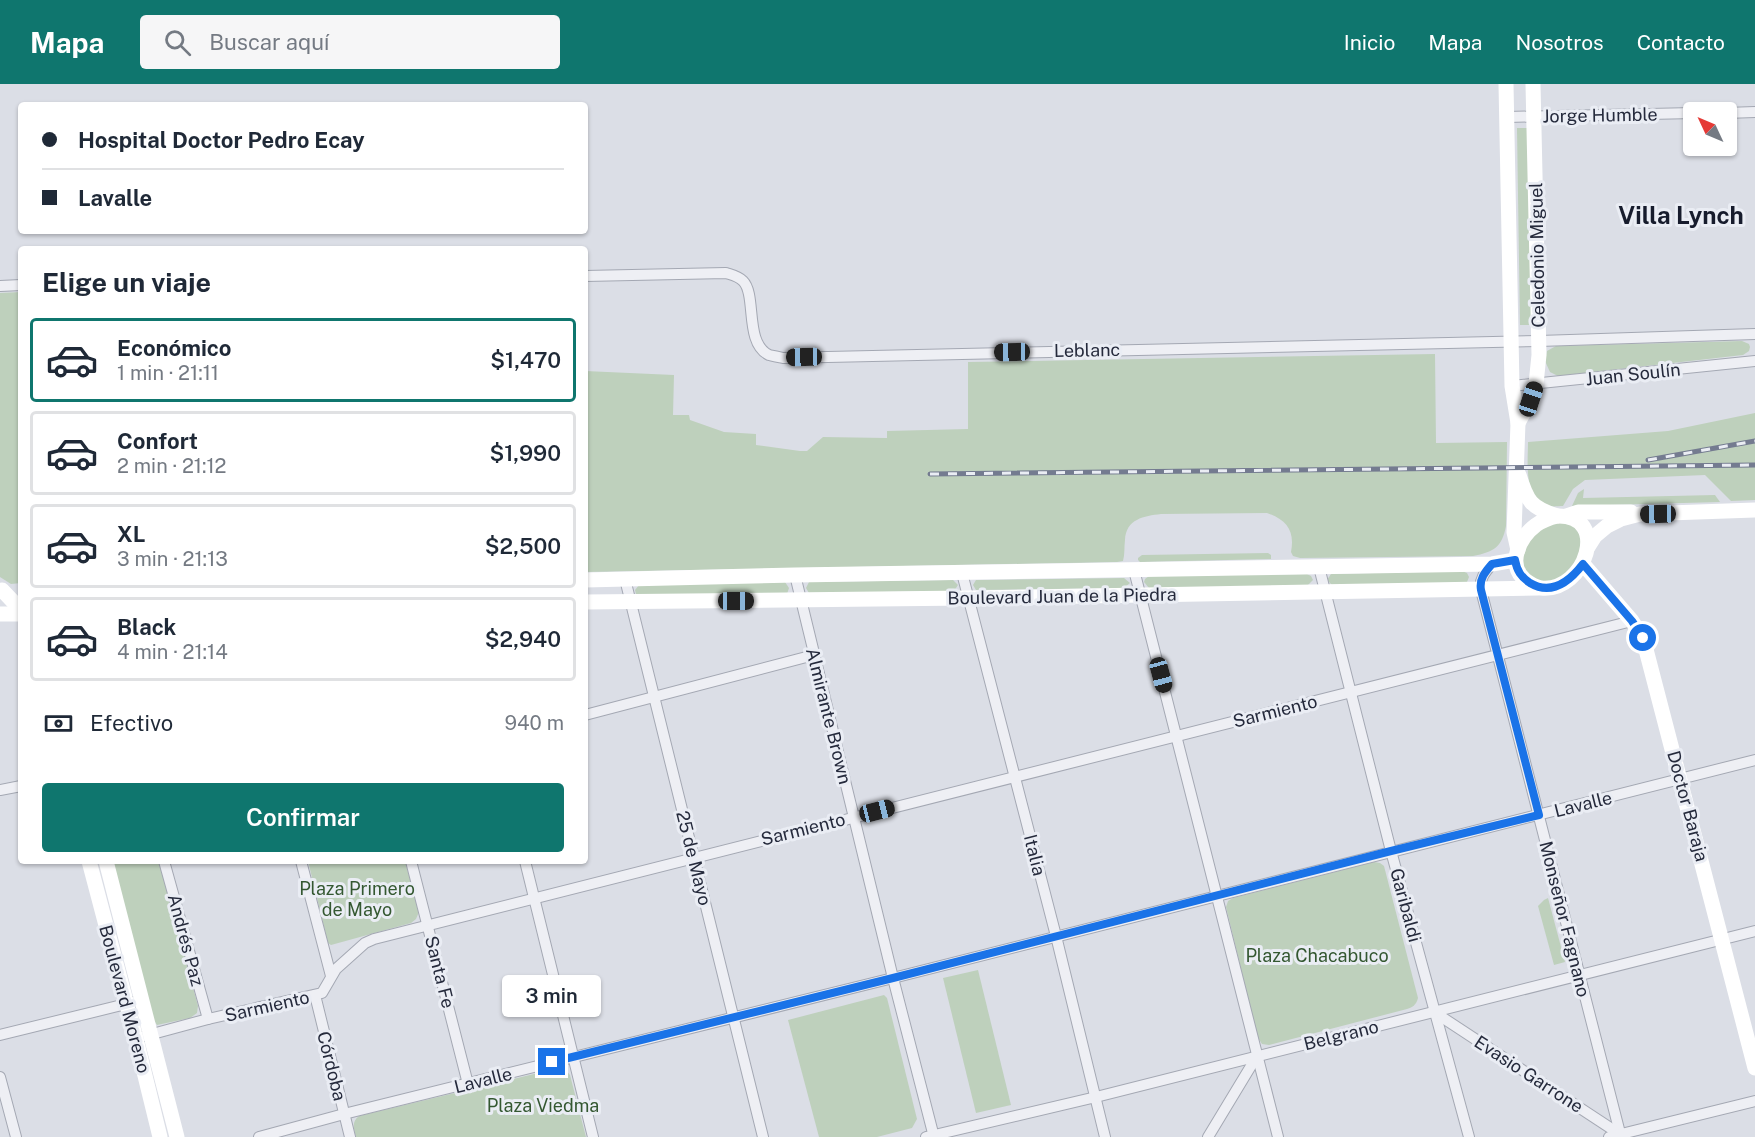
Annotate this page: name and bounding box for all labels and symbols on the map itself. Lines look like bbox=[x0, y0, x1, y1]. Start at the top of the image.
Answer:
north arrow bbox=[1683, 102, 1737, 156]
street label: Jorge Humble bbox=[1542, 103, 1658, 127]
street label: Celedonio Miguel bbox=[1525, 182, 1549, 328]
district label: Villa Lynch bbox=[1618, 201, 1744, 229]
street label: Leblanc bbox=[1054, 339, 1120, 361]
car bbox=[994, 343, 1030, 361]
car bbox=[786, 348, 822, 366]
street label: Juan Soulín bbox=[1585, 359, 1681, 389]
car bbox=[1517, 379, 1545, 419]
car bbox=[1640, 505, 1676, 523]
street label: Boulevard Juan de la Piedra bbox=[947, 584, 1177, 608]
car bbox=[718, 592, 754, 610]
route start bbox=[1629, 624, 1656, 651]
street label: Almirante Brown bbox=[802, 646, 856, 786]
car bbox=[1148, 655, 1174, 695]
street label: Sarmiento bbox=[1231, 690, 1319, 732]
street label: Doctor Baraja bbox=[1663, 748, 1713, 864]
street label: Lavalle bbox=[1552, 787, 1614, 821]
car bbox=[857, 798, 897, 824]
street label: Sarmiento bbox=[759, 808, 847, 850]
street label: 25 de Mayo bbox=[672, 809, 716, 907]
street label: Italia bbox=[1020, 832, 1050, 878]
street label: Monseñor Fagnano bbox=[1535, 839, 1595, 999]
street label: Garibaldi bbox=[1386, 866, 1426, 944]
park label: Plaza Primero de Mayo bbox=[299, 878, 415, 920]
street label: Andrés Paz bbox=[164, 892, 208, 988]
street label: Boulevard Moreno bbox=[95, 923, 155, 1075]
street label: Santa Fe bbox=[421, 934, 459, 1010]
park label: Plaza Chacabuco bbox=[1245, 945, 1389, 966]
callout: 3 min bbox=[502, 975, 602, 1017]
street label: Sarmiento bbox=[223, 986, 311, 1026]
street label: Belgrano bbox=[1301, 1016, 1381, 1054]
street label: Córdoba bbox=[313, 1029, 351, 1103]
street label: Evasio Garrone bbox=[1471, 1031, 1587, 1117]
route end bbox=[538, 1048, 565, 1075]
street label: Lavalle bbox=[452, 1063, 514, 1097]
park label: Plaza Viedma bbox=[487, 1095, 599, 1116]

